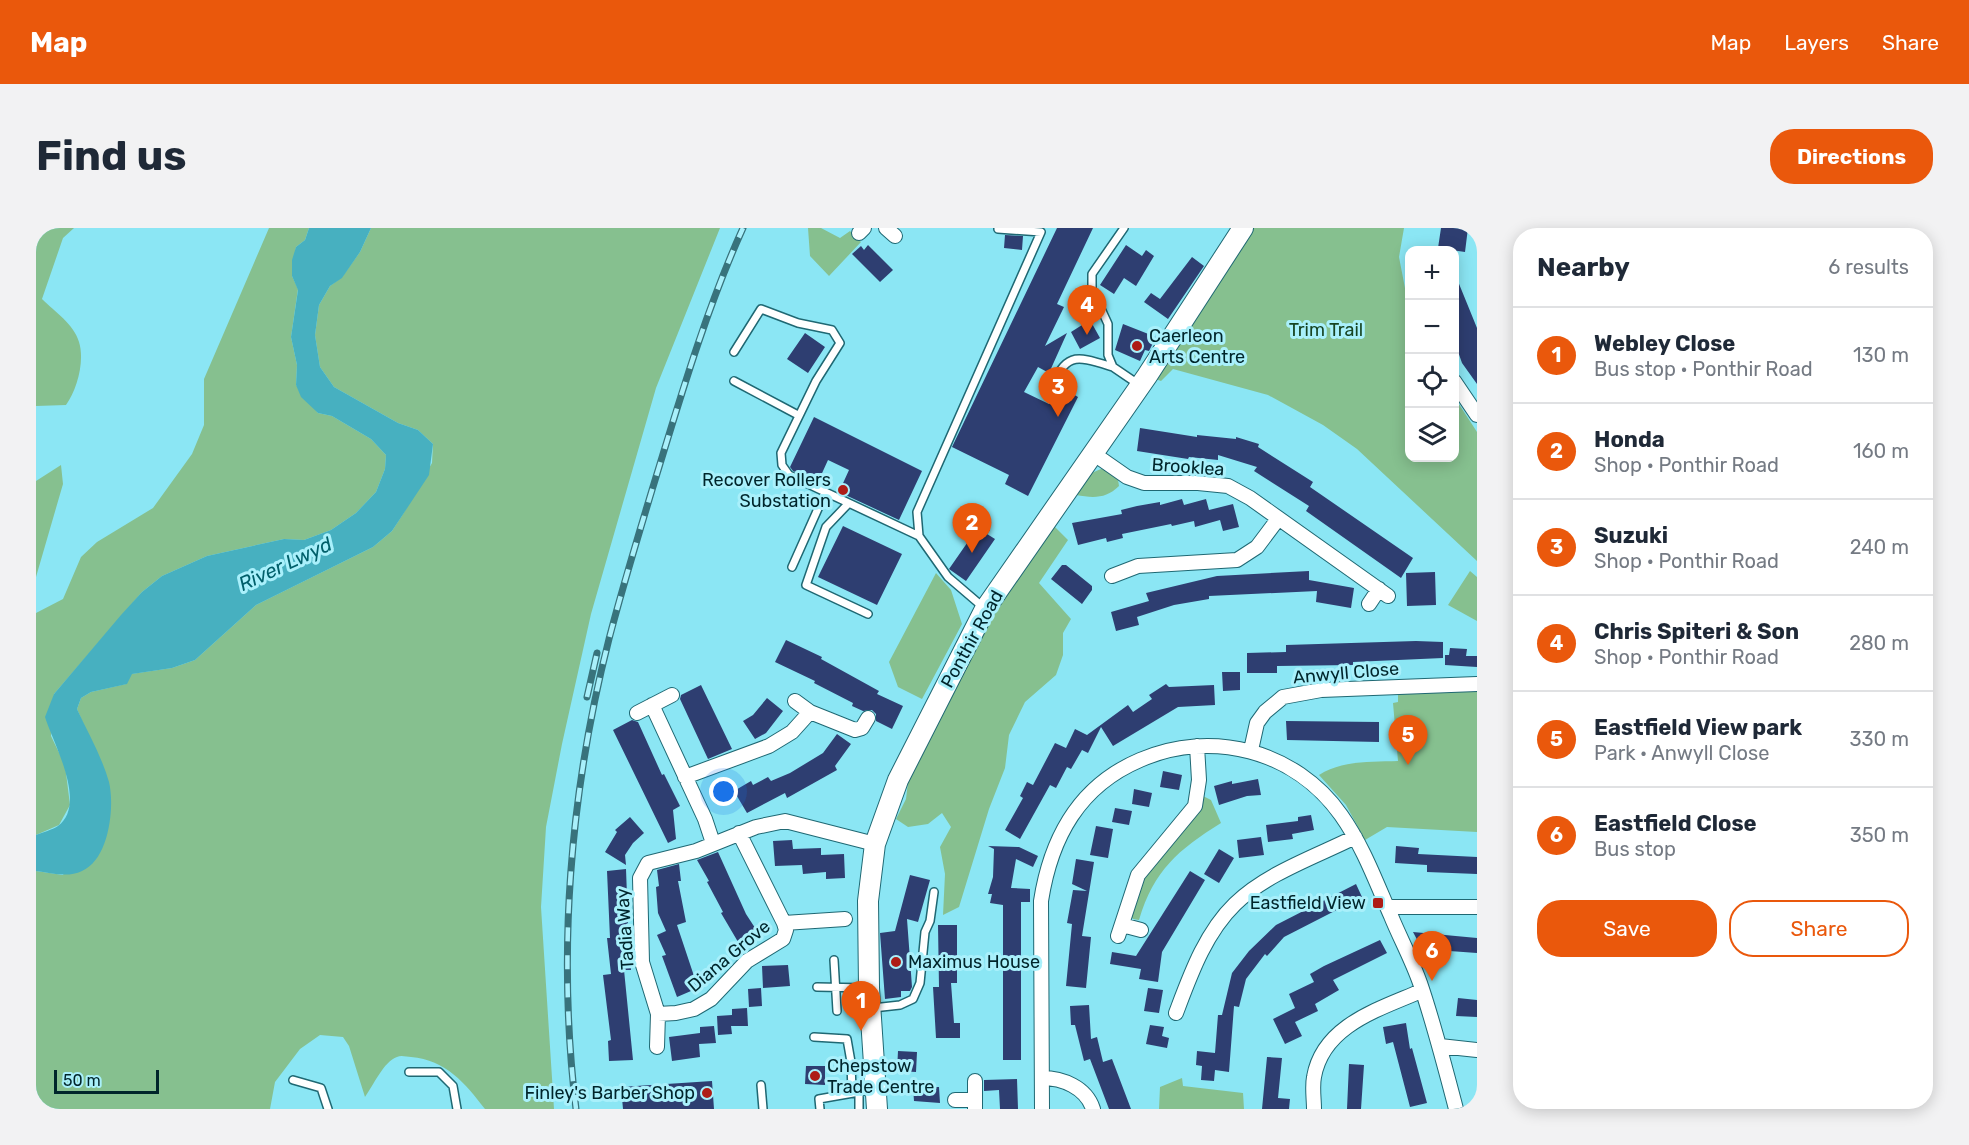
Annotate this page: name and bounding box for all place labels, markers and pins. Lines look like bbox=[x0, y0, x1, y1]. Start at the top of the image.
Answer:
pin: 4 bbox=[1068, 285, 1106, 335]
place label: Caerleon Arts Centre bbox=[1149, 325, 1245, 368]
marker: Caerleon Arts Centre bbox=[1130, 339, 1144, 353]
pin: 3 bbox=[1038, 368, 1078, 417]
place label: Recover Rollers Substation bbox=[702, 469, 831, 512]
marker: Recover Rollers Substation bbox=[836, 483, 850, 497]
pin: 2 bbox=[952, 504, 992, 553]
pin: 5 bbox=[1388, 716, 1428, 765]
place label: Eastfield View bbox=[1250, 892, 1366, 914]
marker: Eastfield View bbox=[1371, 896, 1385, 910]
pin: 6 bbox=[1412, 932, 1452, 981]
place label: Maximus House bbox=[908, 951, 1040, 973]
marker: Maximus House bbox=[889, 955, 903, 969]
pin: 1 bbox=[842, 982, 880, 1031]
place label: Chepstow Trade Centre bbox=[827, 1055, 934, 1098]
marker: Chepstow Trade Centre bbox=[808, 1069, 822, 1083]
place label: Finley's Barber Shop bbox=[524, 1082, 695, 1104]
marker: Finley's Barber Shop bbox=[700, 1086, 714, 1100]

